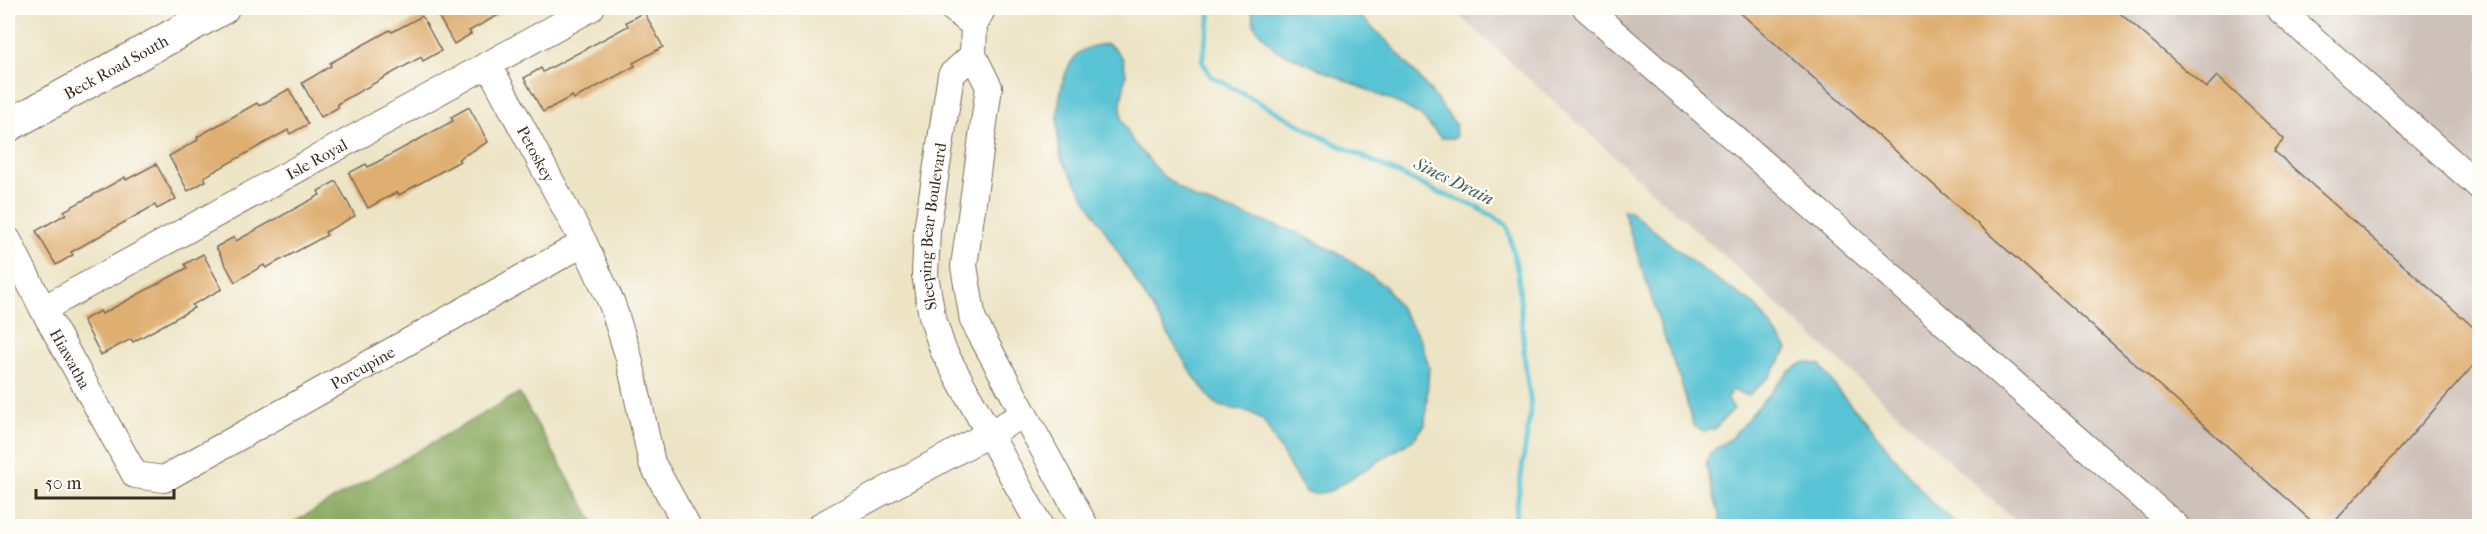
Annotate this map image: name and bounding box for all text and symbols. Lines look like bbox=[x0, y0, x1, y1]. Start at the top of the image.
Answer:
street label: Beck Road South bbox=[61, 31, 172, 104]
street label: Petoskey bbox=[513, 123, 559, 186]
street label: Isle Royal bbox=[283, 135, 351, 184]
street label: Sleeping Bear Boulevard bbox=[916, 141, 950, 312]
water label: Sines Drain bbox=[1409, 153, 1497, 210]
street label: Hiawatha bbox=[46, 325, 95, 393]
street label: Porcupine bbox=[327, 342, 398, 394]
scale bar bbox=[36, 462, 174, 500]
text: 50 m bbox=[45, 473, 82, 494]

